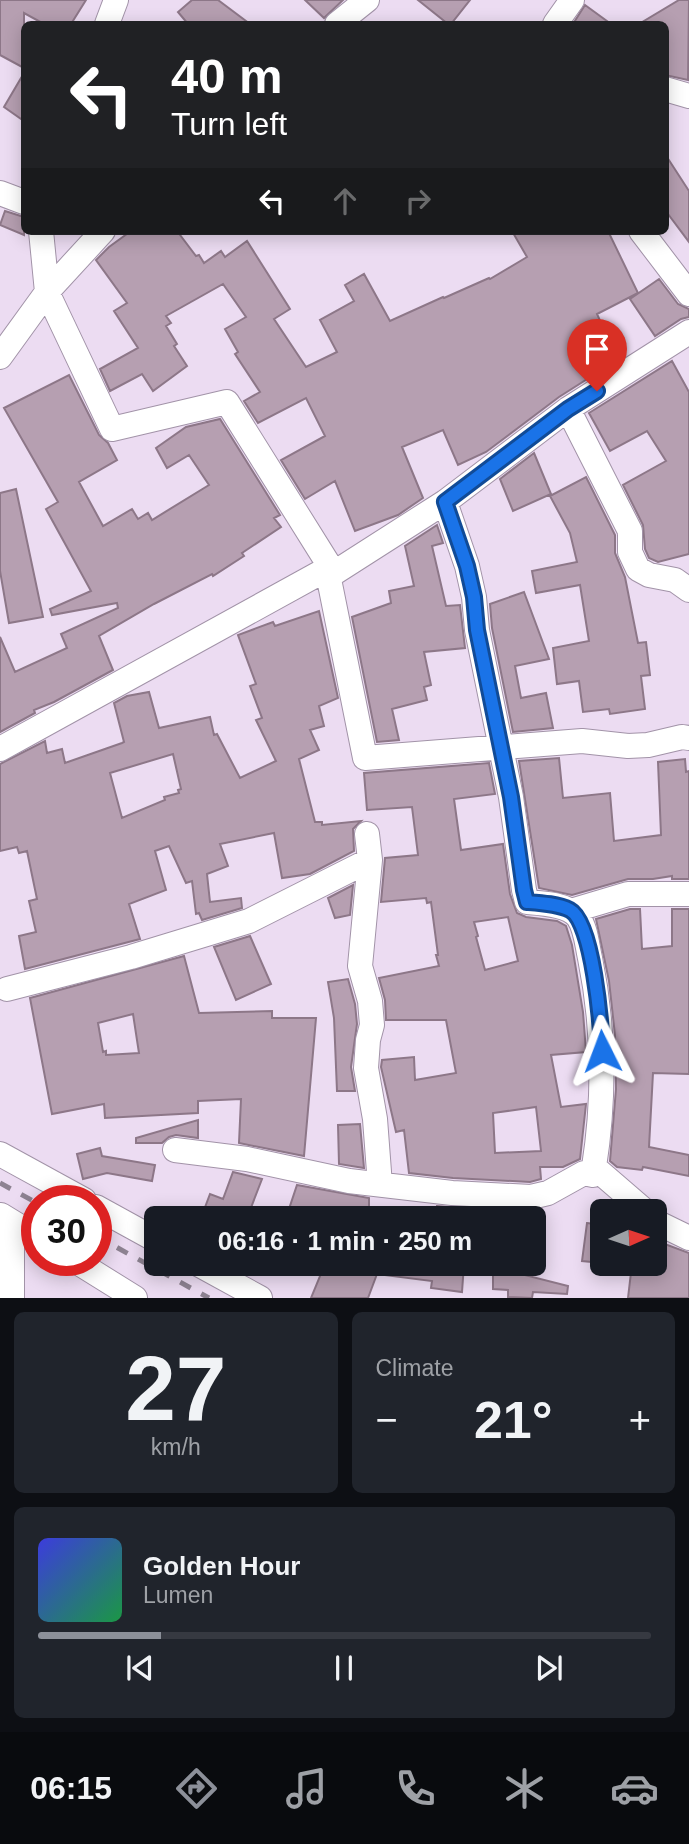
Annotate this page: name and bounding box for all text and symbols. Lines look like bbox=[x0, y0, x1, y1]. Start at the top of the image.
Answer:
icon: left bbox=[56, 49, 147, 140]
text: 40 m bbox=[171, 49, 283, 103]
text: Turn left bbox=[171, 106, 287, 142]
icon: left bbox=[253, 182, 291, 220]
icon: ahead bbox=[326, 182, 364, 220]
icon: right bbox=[399, 182, 437, 220]
pin bbox=[567, 319, 627, 391]
icon: arrive bbox=[578, 330, 616, 368]
position arrow bbox=[565, 1014, 639, 1088]
speed limit sign: 30 bbox=[21, 1185, 112, 1276]
north arrow bbox=[590, 1199, 667, 1276]
map controls bbox=[590, 1199, 667, 1276]
text: 06:16 · 1 min · 250 m bbox=[218, 1226, 472, 1256]
text: 27 bbox=[125, 1338, 226, 1439]
text: Climate bbox=[376, 1355, 453, 1381]
text: 21° bbox=[474, 1391, 553, 1449]
text: − bbox=[376, 1399, 398, 1441]
text: + bbox=[629, 1399, 651, 1441]
text: km/h bbox=[151, 1434, 201, 1460]
text: Golden Hour bbox=[143, 1551, 300, 1581]
text: Lumen bbox=[143, 1582, 213, 1608]
icon: previous bbox=[121, 1649, 159, 1687]
icon: pause bbox=[325, 1649, 363, 1687]
icon: next bbox=[530, 1649, 568, 1687]
icon: directions bbox=[172, 1764, 221, 1813]
icon: music bbox=[282, 1764, 331, 1813]
icon: phone bbox=[391, 1764, 440, 1813]
icon: climate bbox=[500, 1764, 549, 1813]
icon: car bbox=[610, 1764, 659, 1813]
text: 06:15 bbox=[30, 1770, 112, 1806]

